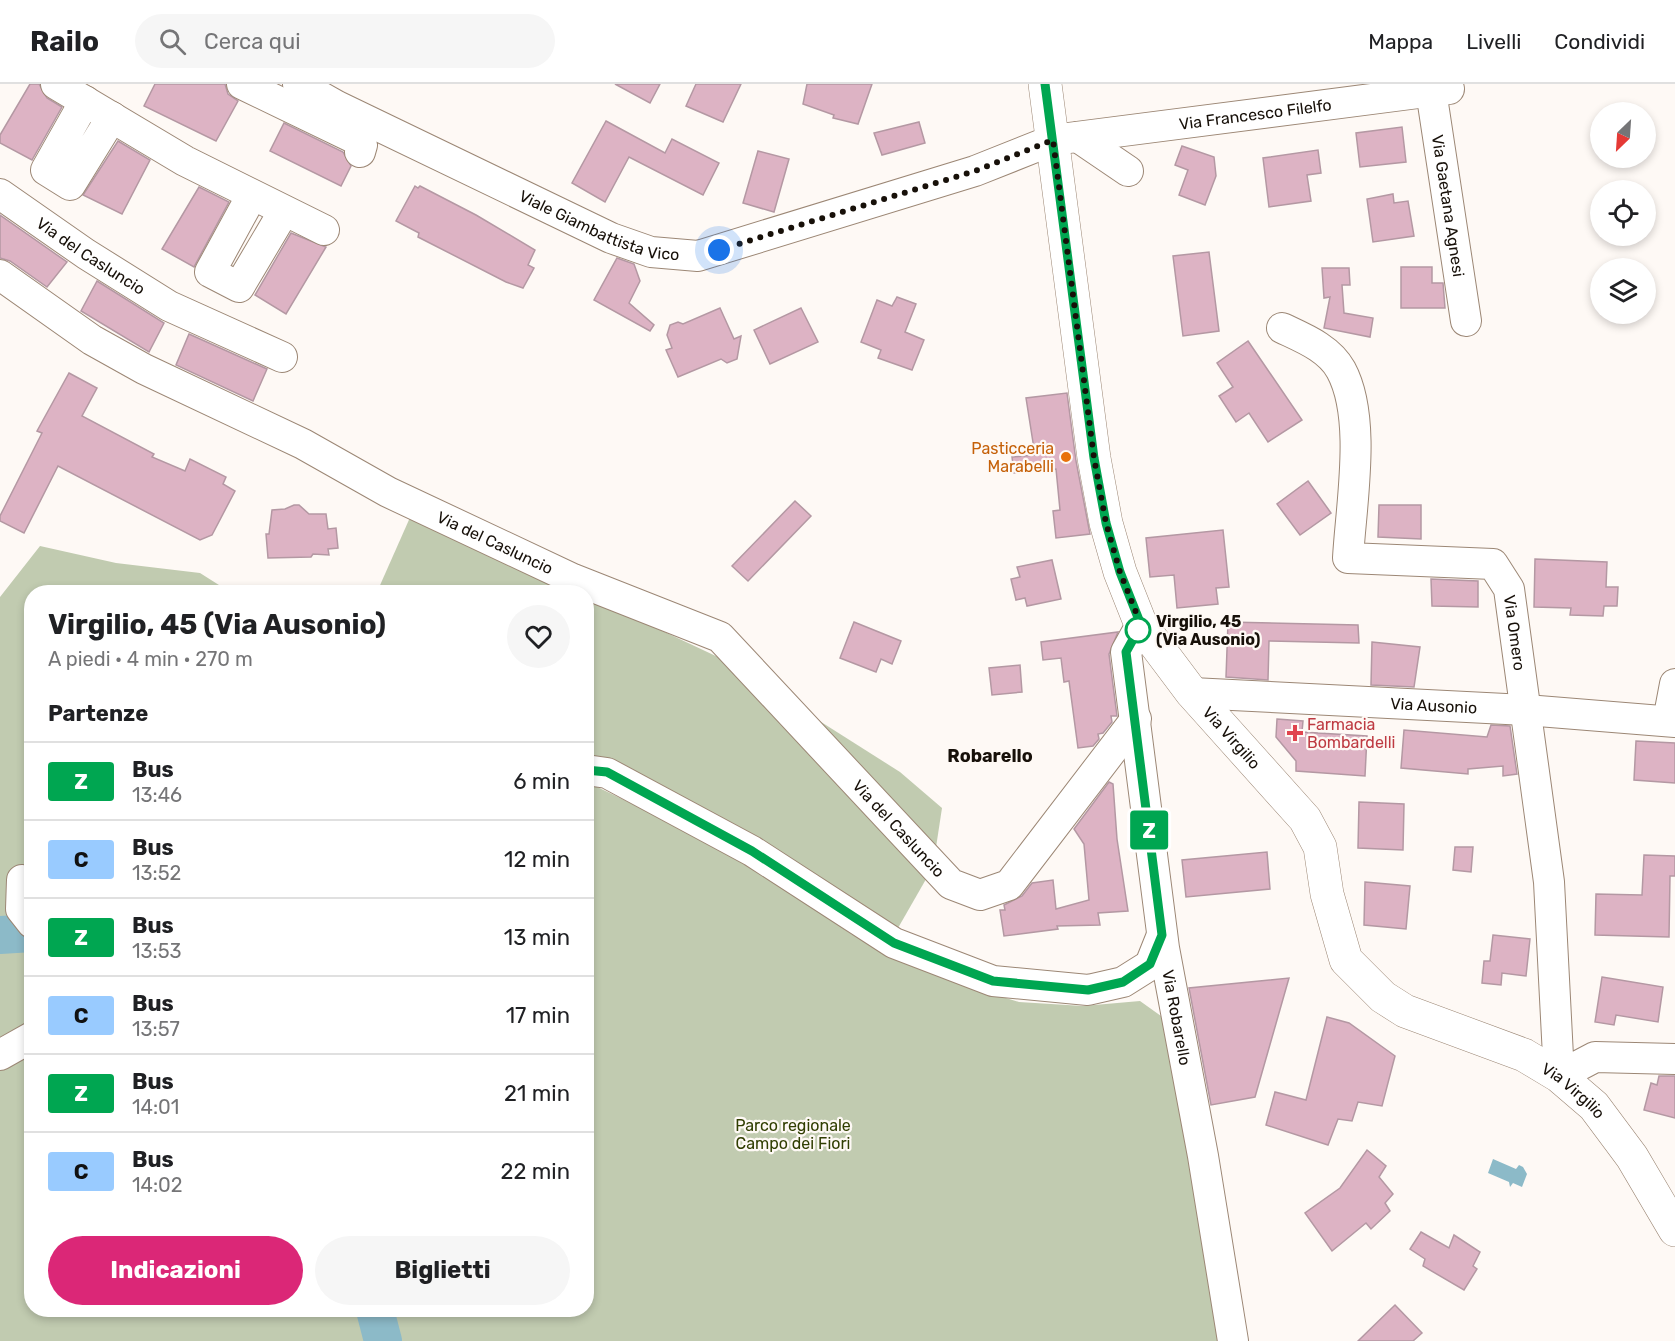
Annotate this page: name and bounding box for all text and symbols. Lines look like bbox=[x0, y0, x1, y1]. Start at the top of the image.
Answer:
search box bbox=[135, 14, 555, 68]
text: Railo bbox=[30, 25, 99, 58]
icon: search bbox=[156, 25, 189, 58]
text: Cerca qui bbox=[204, 28, 300, 55]
text: Mappa bbox=[1368, 29, 1433, 54]
text: Livelli bbox=[1466, 29, 1521, 54]
text: Condividi bbox=[1554, 29, 1645, 54]
street label: Via Francesco Filelfo bbox=[1178, 95, 1333, 134]
north arrow bbox=[1590, 102, 1656, 168]
map controls bbox=[1590, 102, 1656, 324]
street label: Via Gaetana Agnesi bbox=[1428, 133, 1468, 278]
button: locate bbox=[1590, 180, 1656, 246]
street label: Viale Giambattista Vico bbox=[516, 186, 680, 264]
street label: Via del Casluncio bbox=[33, 213, 149, 299]
your location bbox=[704, 235, 734, 265]
button: layers bbox=[1590, 258, 1656, 324]
place label: Pasticceria Marabelli bbox=[971, 439, 1054, 476]
marker: Pasticceria Marabelli bbox=[1059, 450, 1073, 464]
street label: Via del Casluncio bbox=[434, 507, 556, 578]
street label: Via Omero bbox=[1500, 594, 1529, 672]
button: heart bbox=[507, 605, 570, 668]
text: Virgilio, 45 (Via Ausonio) bbox=[48, 608, 386, 641]
place label: Virgilio, 45 (Via Ausonio) bbox=[1156, 612, 1260, 649]
marker: Virgilio, 45 (Via Ausonio) bbox=[1125, 617, 1151, 643]
text: A piedi · 4 min · 270 m bbox=[48, 647, 253, 671]
street label: Via Ausonio bbox=[1390, 694, 1478, 718]
text: Partenze bbox=[48, 700, 148, 727]
street label: Via Virgilio bbox=[1199, 703, 1264, 773]
place label: Farmacia Bombardelli bbox=[1307, 715, 1396, 752]
marker: Farmacia Bombardelli bbox=[1288, 726, 1302, 740]
district label: Robarello bbox=[947, 745, 1033, 767]
text: Bus bbox=[132, 756, 174, 783]
text: 6 min bbox=[513, 768, 570, 795]
text: Z bbox=[74, 769, 88, 794]
street label: Via del Casluncio bbox=[849, 776, 949, 881]
text: 13:46 bbox=[132, 783, 182, 807]
line badge: Z bbox=[1130, 810, 1168, 850]
text: Z bbox=[1142, 818, 1156, 843]
text: Bus bbox=[132, 834, 174, 861]
text: 12 min bbox=[504, 846, 570, 873]
text: C bbox=[74, 847, 88, 872]
text: 13:52 bbox=[132, 861, 181, 885]
text: Bus bbox=[132, 912, 174, 939]
text: 13 min bbox=[504, 924, 570, 951]
text: Z bbox=[74, 925, 88, 950]
text: 13:53 bbox=[132, 939, 182, 963]
street label: Via Robarello bbox=[1158, 968, 1195, 1067]
text: Bus bbox=[132, 990, 174, 1017]
text: 17 min bbox=[506, 1002, 570, 1029]
text: C bbox=[74, 1003, 88, 1028]
text: 13:57 bbox=[132, 1017, 180, 1041]
street label: Via Virgilio bbox=[1538, 1059, 1609, 1122]
text: Bus bbox=[132, 1068, 174, 1095]
text: 21 min bbox=[504, 1080, 570, 1107]
text: Z bbox=[74, 1081, 88, 1106]
text: 14:01 bbox=[132, 1095, 179, 1119]
park label: Parco regionale Campo dei Fiori bbox=[735, 1116, 851, 1153]
text: Bus bbox=[132, 1146, 174, 1173]
text: 22 min bbox=[501, 1158, 570, 1185]
text: C bbox=[74, 1159, 88, 1184]
text: 14:02 bbox=[132, 1173, 183, 1197]
button: Indicazioni bbox=[48, 1236, 303, 1305]
button: Biglietti bbox=[315, 1236, 570, 1305]

